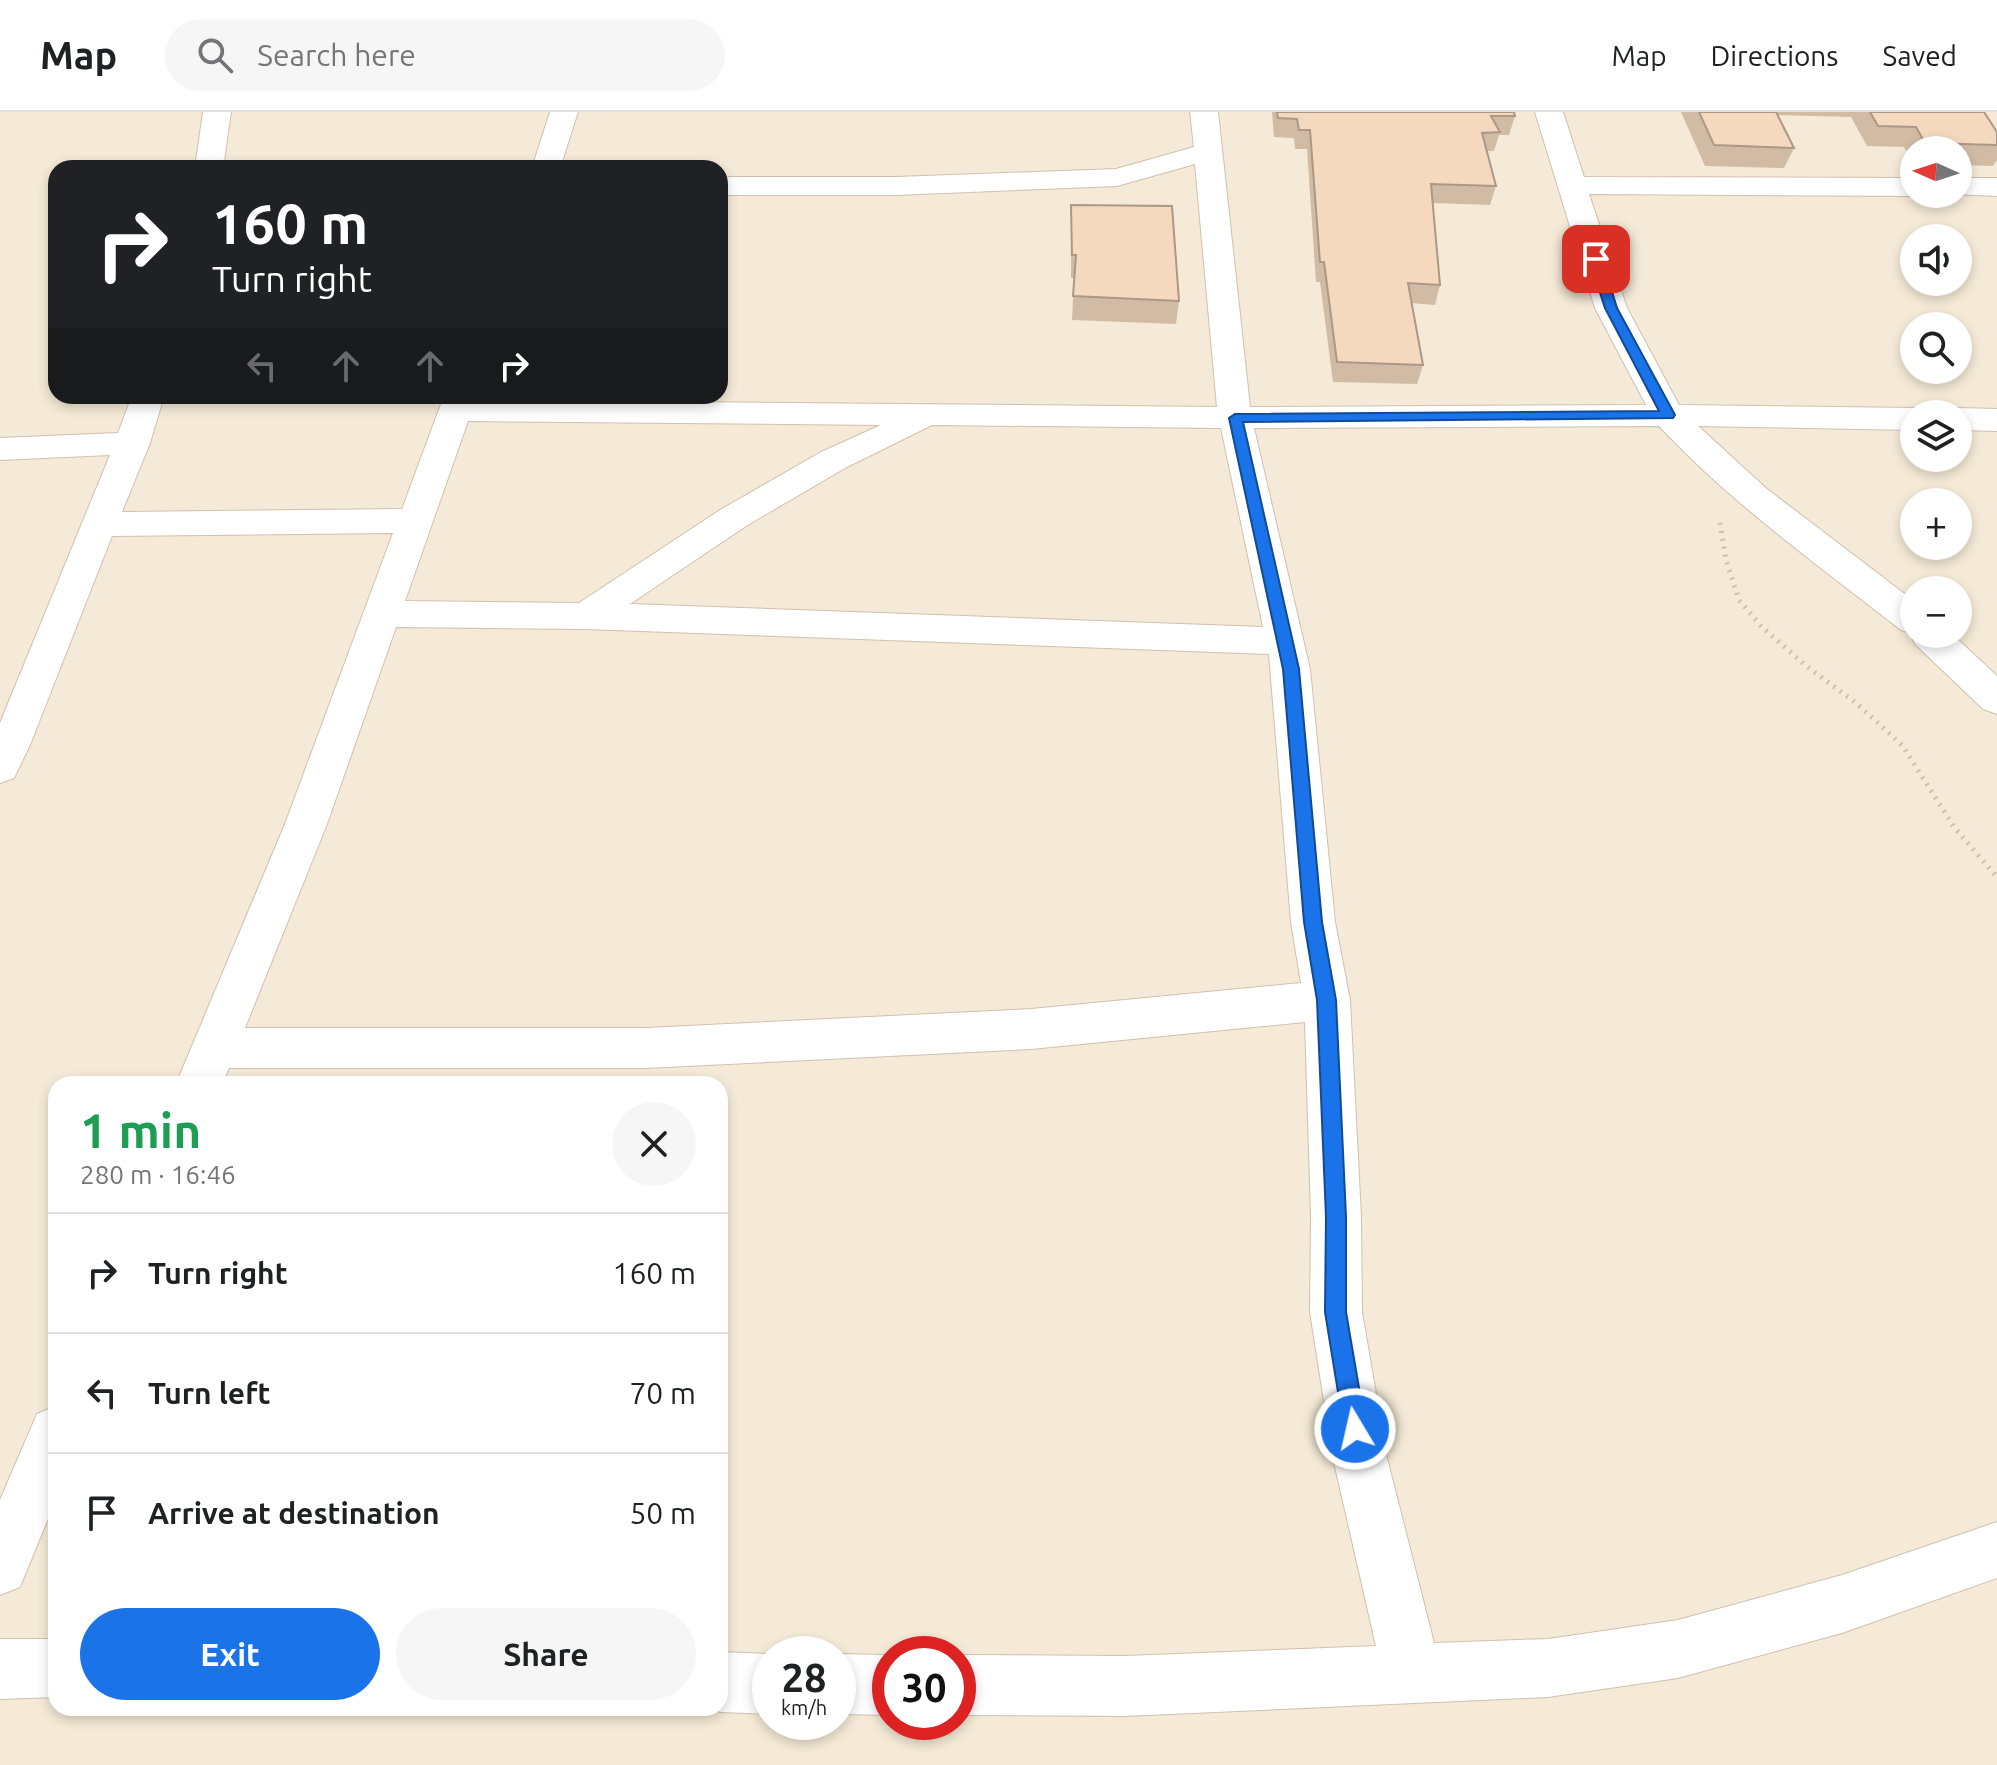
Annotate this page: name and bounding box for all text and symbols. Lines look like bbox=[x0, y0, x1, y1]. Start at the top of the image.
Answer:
search box bbox=[165, 19, 725, 91]
icon: search bbox=[193, 33, 237, 77]
text: Map bbox=[40, 34, 117, 76]
text: Search here bbox=[257, 38, 416, 72]
text: Map bbox=[1611, 40, 1667, 71]
text: Directions bbox=[1711, 40, 1838, 71]
text: Saved bbox=[1882, 40, 1957, 71]
north arrow bbox=[1900, 136, 1972, 208]
map controls bbox=[1900, 136, 1972, 648]
icon: right bbox=[80, 192, 184, 296]
text: 160 m bbox=[212, 192, 368, 255]
button: sound bbox=[1900, 224, 1972, 296]
pin bbox=[1562, 225, 1630, 293]
icon: arrive bbox=[1574, 237, 1618, 281]
text: Turn right bbox=[212, 258, 372, 299]
button: search bbox=[1900, 312, 1972, 384]
icon: left bbox=[240, 344, 284, 388]
icon: ahead bbox=[324, 344, 368, 388]
icon: ahead bbox=[408, 344, 452, 388]
icon: right bbox=[492, 344, 536, 388]
button: layers bbox=[1900, 400, 1972, 472]
button: + bbox=[1900, 488, 1972, 560]
button: − bbox=[1900, 576, 1972, 648]
button: close bbox=[612, 1102, 696, 1186]
text: 1 min bbox=[80, 1103, 201, 1157]
text: 280 m · 16:46 bbox=[80, 1160, 236, 1189]
icon: right bbox=[80, 1251, 124, 1295]
text: Turn right bbox=[148, 1256, 288, 1290]
text: 160 m bbox=[612, 1256, 696, 1290]
icon: left bbox=[80, 1371, 124, 1415]
text: Turn left bbox=[148, 1376, 270, 1410]
text: 70 m bbox=[629, 1376, 696, 1410]
position arrow bbox=[1313, 1387, 1397, 1471]
icon: arrive bbox=[80, 1491, 124, 1535]
text: Arrive at destination bbox=[148, 1496, 440, 1530]
text: 50 m bbox=[629, 1496, 696, 1530]
button: Exit bbox=[80, 1608, 380, 1700]
button: Share bbox=[396, 1608, 696, 1700]
speed limit sign: 30 bbox=[872, 1636, 976, 1740]
text: 28 bbox=[781, 1655, 827, 1700]
text: km/h bbox=[781, 1696, 827, 1719]

